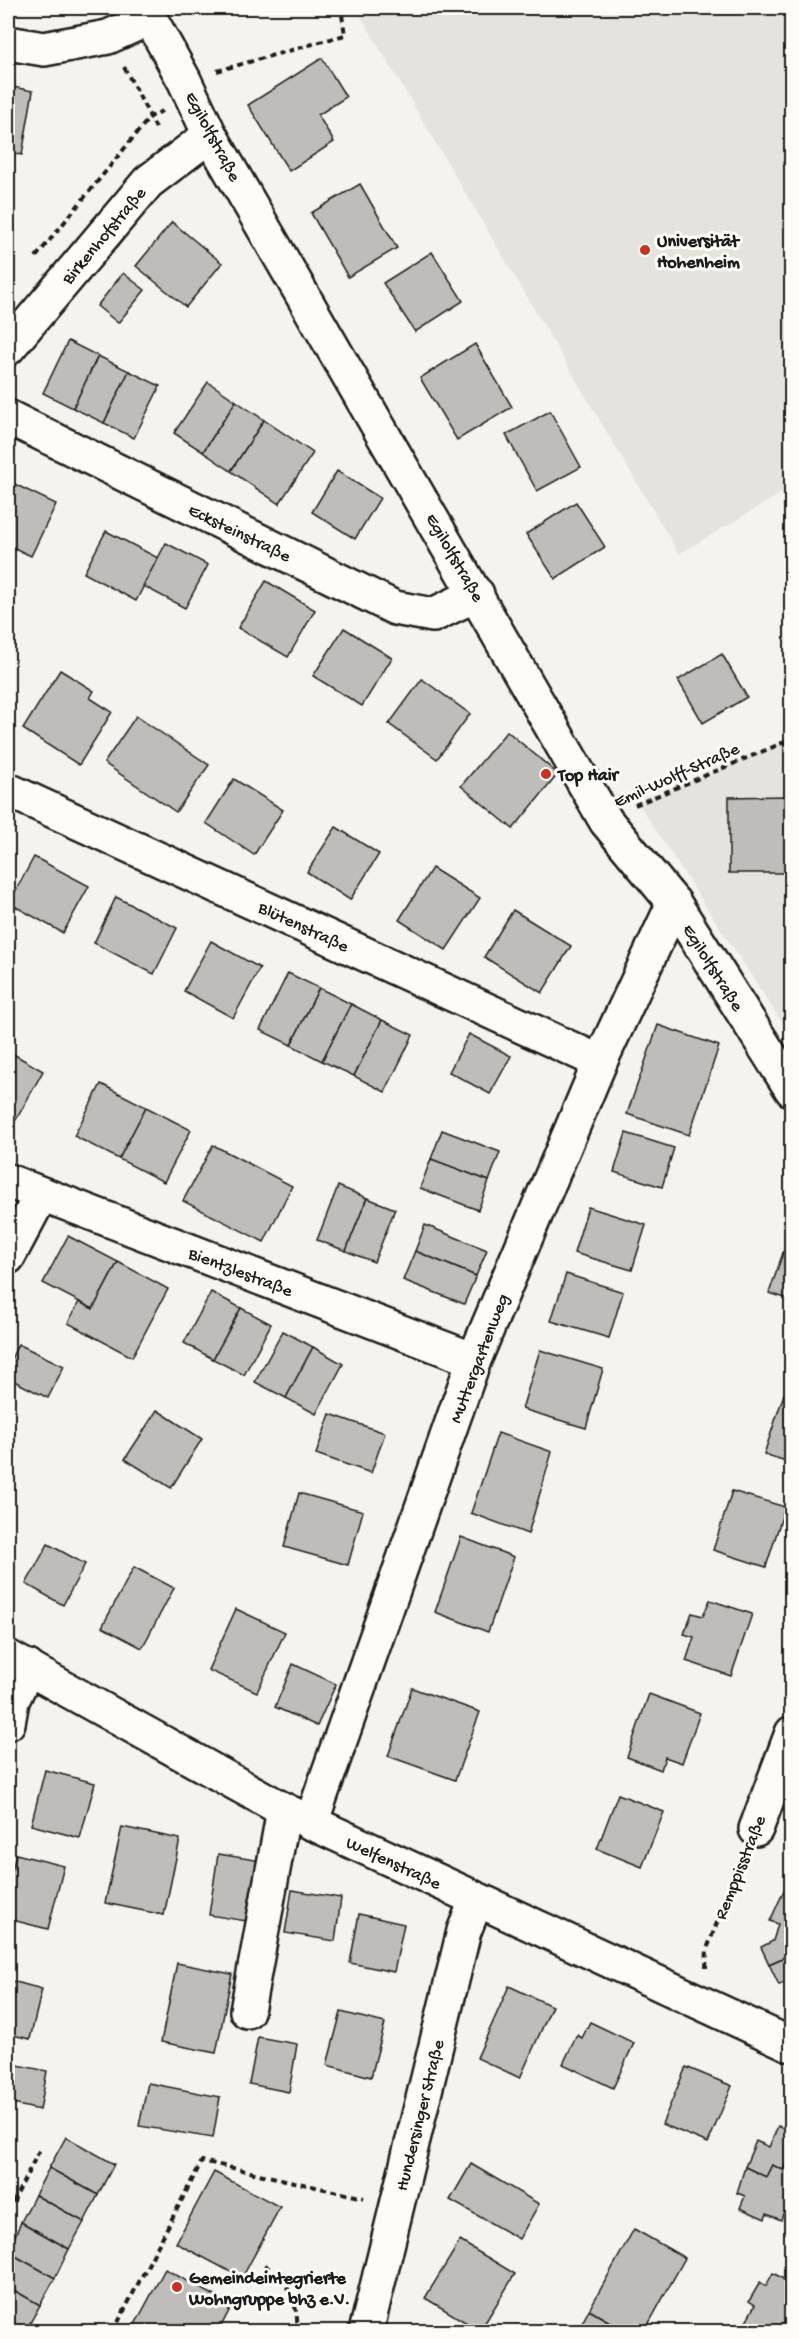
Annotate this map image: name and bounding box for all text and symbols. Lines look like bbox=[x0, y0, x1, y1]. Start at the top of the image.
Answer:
street label: Egilolfstraße bbox=[179, 89, 245, 186]
street label: Birkenhofstraße bbox=[58, 183, 152, 290]
place label: Universität Hohenheim bbox=[657, 232, 740, 274]
marker: Universität Hohenheim bbox=[638, 243, 652, 257]
street label: Ecksteinstraße bbox=[184, 500, 294, 568]
street label: Egilolfstraße bbox=[420, 510, 488, 607]
street label: Emil-Wolff-Straße bbox=[611, 739, 744, 813]
place label: Top Hair bbox=[556, 766, 621, 787]
marker: Top Hair bbox=[539, 767, 553, 781]
street label: Blütenstraße bbox=[253, 898, 352, 959]
street label: Egilolfstraße bbox=[677, 921, 747, 1016]
street label: Bientzlestraße bbox=[184, 1243, 296, 1303]
street label: Muttergartenweg bbox=[446, 1291, 515, 1426]
street label: Remppisstraße bbox=[711, 1812, 772, 1923]
street label: Welfenstraße bbox=[342, 1833, 444, 1896]
street label: Hundersinger Straße bbox=[392, 2037, 451, 2193]
place label: Gemeindeintegrierte Wohngruppe bhz e.V. bbox=[188, 2269, 350, 2311]
marker: Gemeindeintegrierte Wohngruppe bhz e.V. bbox=[170, 2280, 184, 2294]

